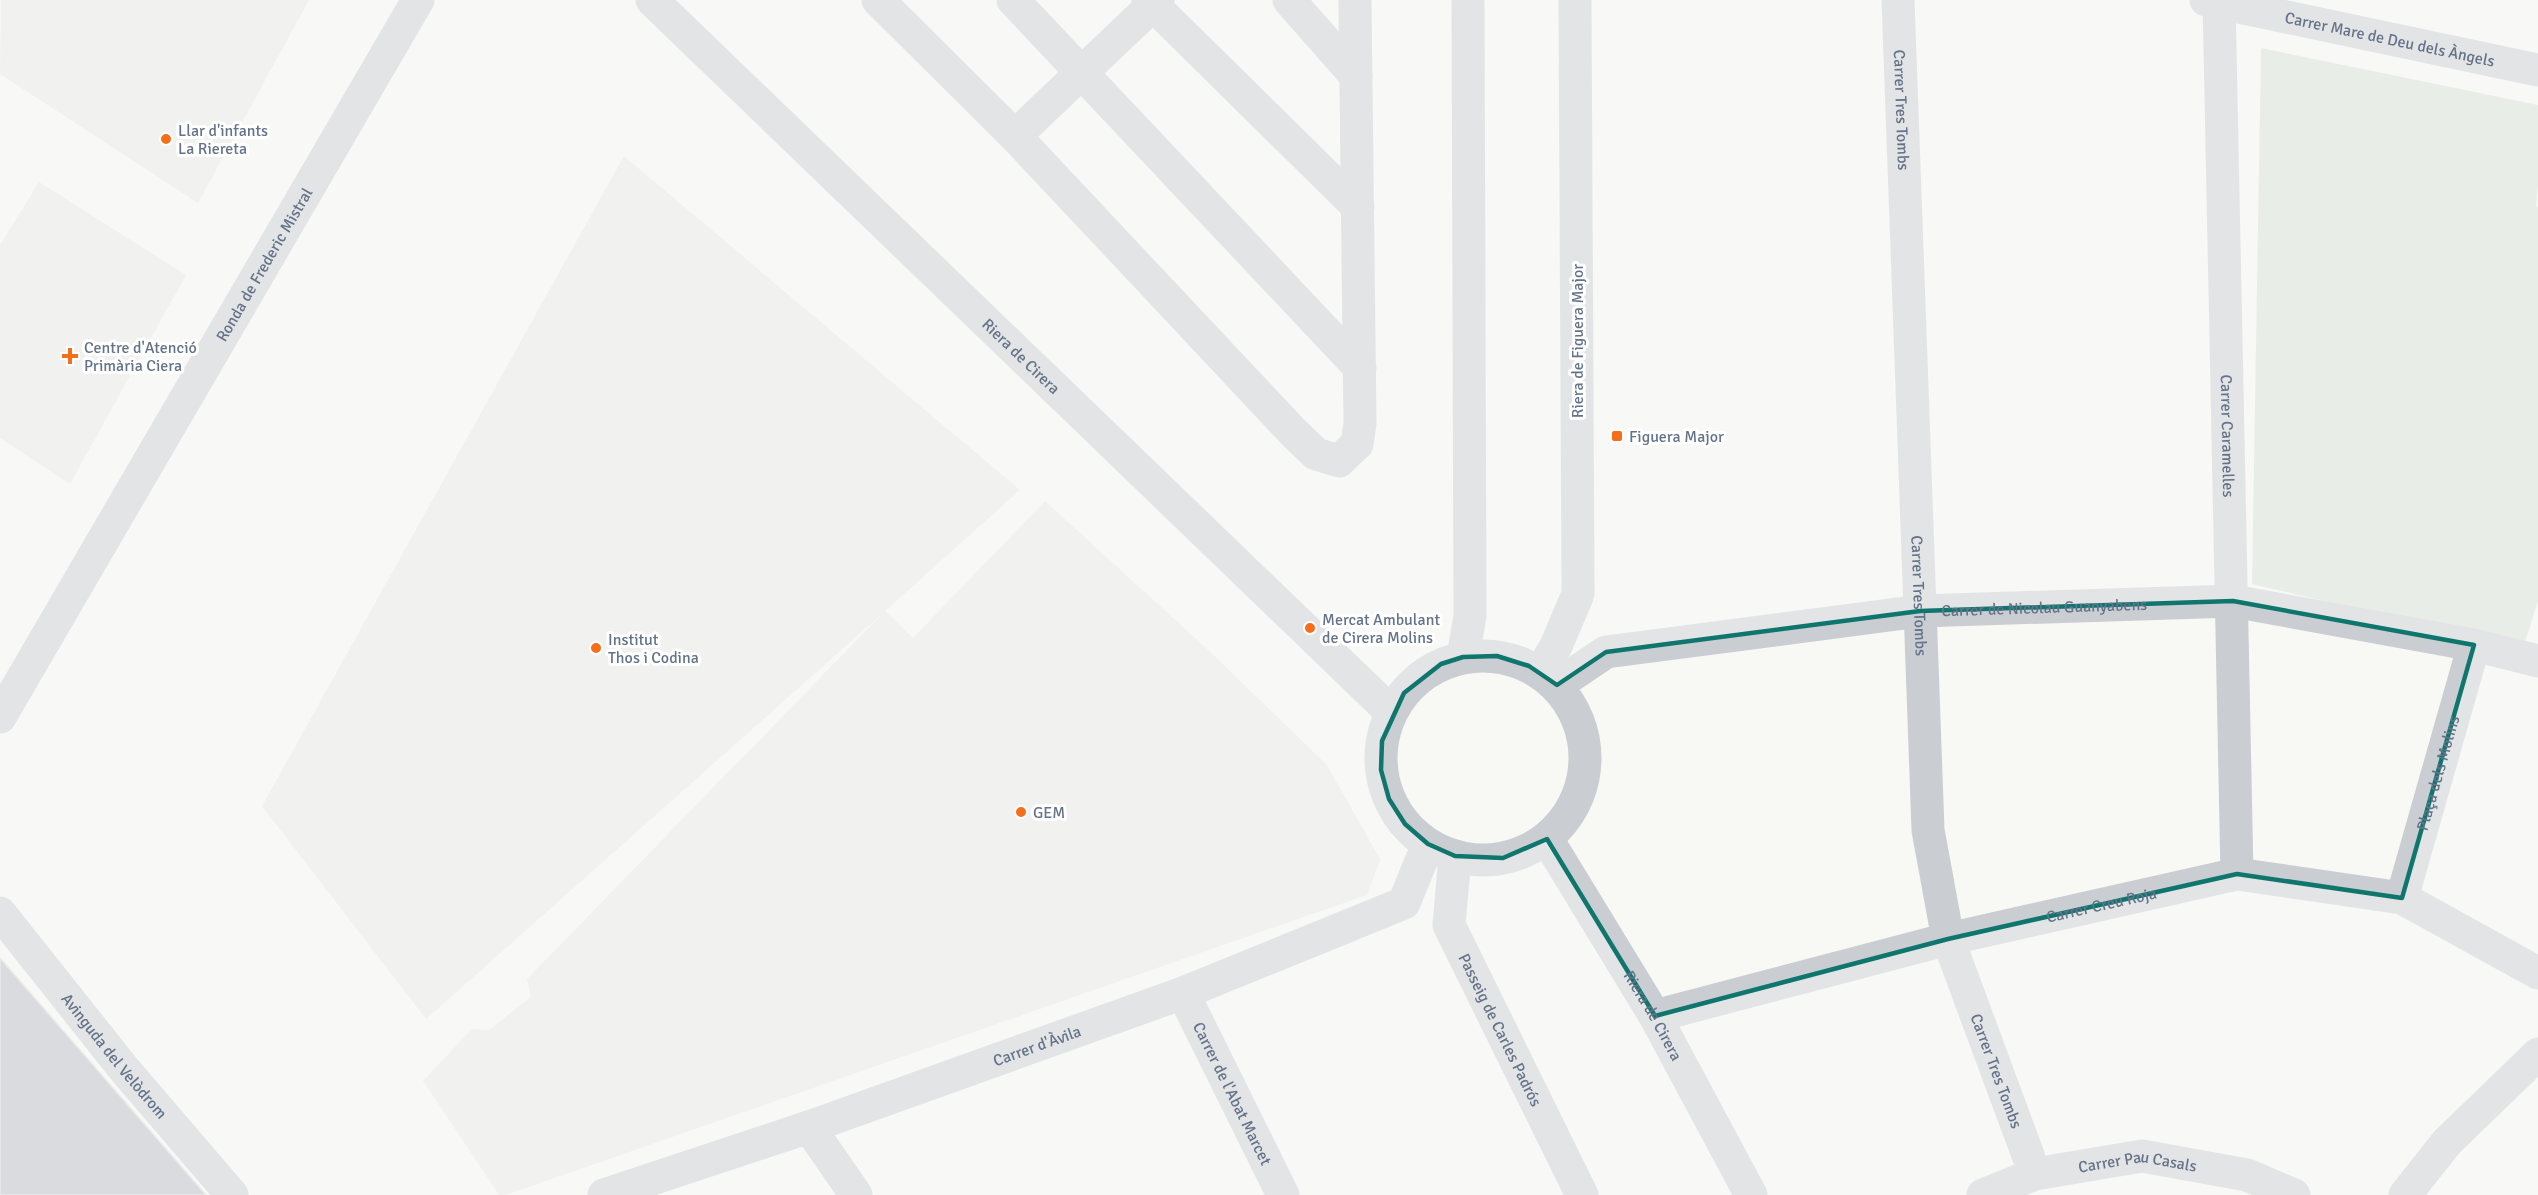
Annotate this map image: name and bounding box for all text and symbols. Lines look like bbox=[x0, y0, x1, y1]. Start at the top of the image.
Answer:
street label: Carrer Mare de Deu dels Àngels bbox=[2283, 8, 2496, 72]
street label: Carrer Tres Tombs bbox=[1889, 49, 1913, 171]
place label: Llar d'infants La Riereta bbox=[178, 121, 268, 159]
marker: Llar d'infants La Riereta bbox=[159, 132, 173, 146]
street label: Ronda de Frederic Mistral bbox=[212, 184, 318, 345]
street label: Riera de Figuera Major bbox=[1568, 264, 1588, 418]
street label: Riera de Cirera bbox=[977, 314, 1064, 399]
place label: Centre d'Atenció Primària Ciera bbox=[84, 338, 197, 376]
marker: Centre d'Atenció Primària Ciera bbox=[61, 347, 79, 365]
street label: Carrer Caramelles bbox=[2216, 374, 2238, 498]
place label: Figuera Major bbox=[1629, 427, 1724, 447]
marker: Figuera Major bbox=[1610, 429, 1624, 443]
street label: Carrer Tres Tombs bbox=[1906, 535, 1931, 656]
street label: Carrer de Nicolau Guanyabens bbox=[1941, 595, 2148, 621]
place label: Mercat Ambulant de Cirera Molins bbox=[1322, 610, 1440, 648]
marker: Mercat Ambulant de Cirera Molins bbox=[1303, 621, 1317, 635]
place label: Institut Thos i Codina bbox=[608, 630, 699, 668]
marker: Institut Thos i Codina bbox=[589, 641, 603, 655]
street label: Plaça dels Molins bbox=[2413, 713, 2464, 833]
place label: GEM bbox=[1033, 803, 1065, 823]
marker: GEM bbox=[1014, 805, 1028, 819]
street label: Carrer Creu Roja bbox=[2044, 883, 2159, 928]
street label: Passeig de Carles Padrós bbox=[1454, 950, 1546, 1110]
street label: Riera de Cirera bbox=[1619, 967, 1686, 1064]
street label: Avinguda del Velòdrom bbox=[57, 989, 171, 1123]
street label: Carrer Tres Tombs bbox=[1966, 1011, 2026, 1131]
street label: Carrer de l'Abat Marcet bbox=[1188, 1019, 1276, 1169]
street label: Carrer d'Àvila bbox=[990, 1021, 1084, 1071]
street label: Carrer Pau Casals bbox=[2077, 1147, 2198, 1178]

